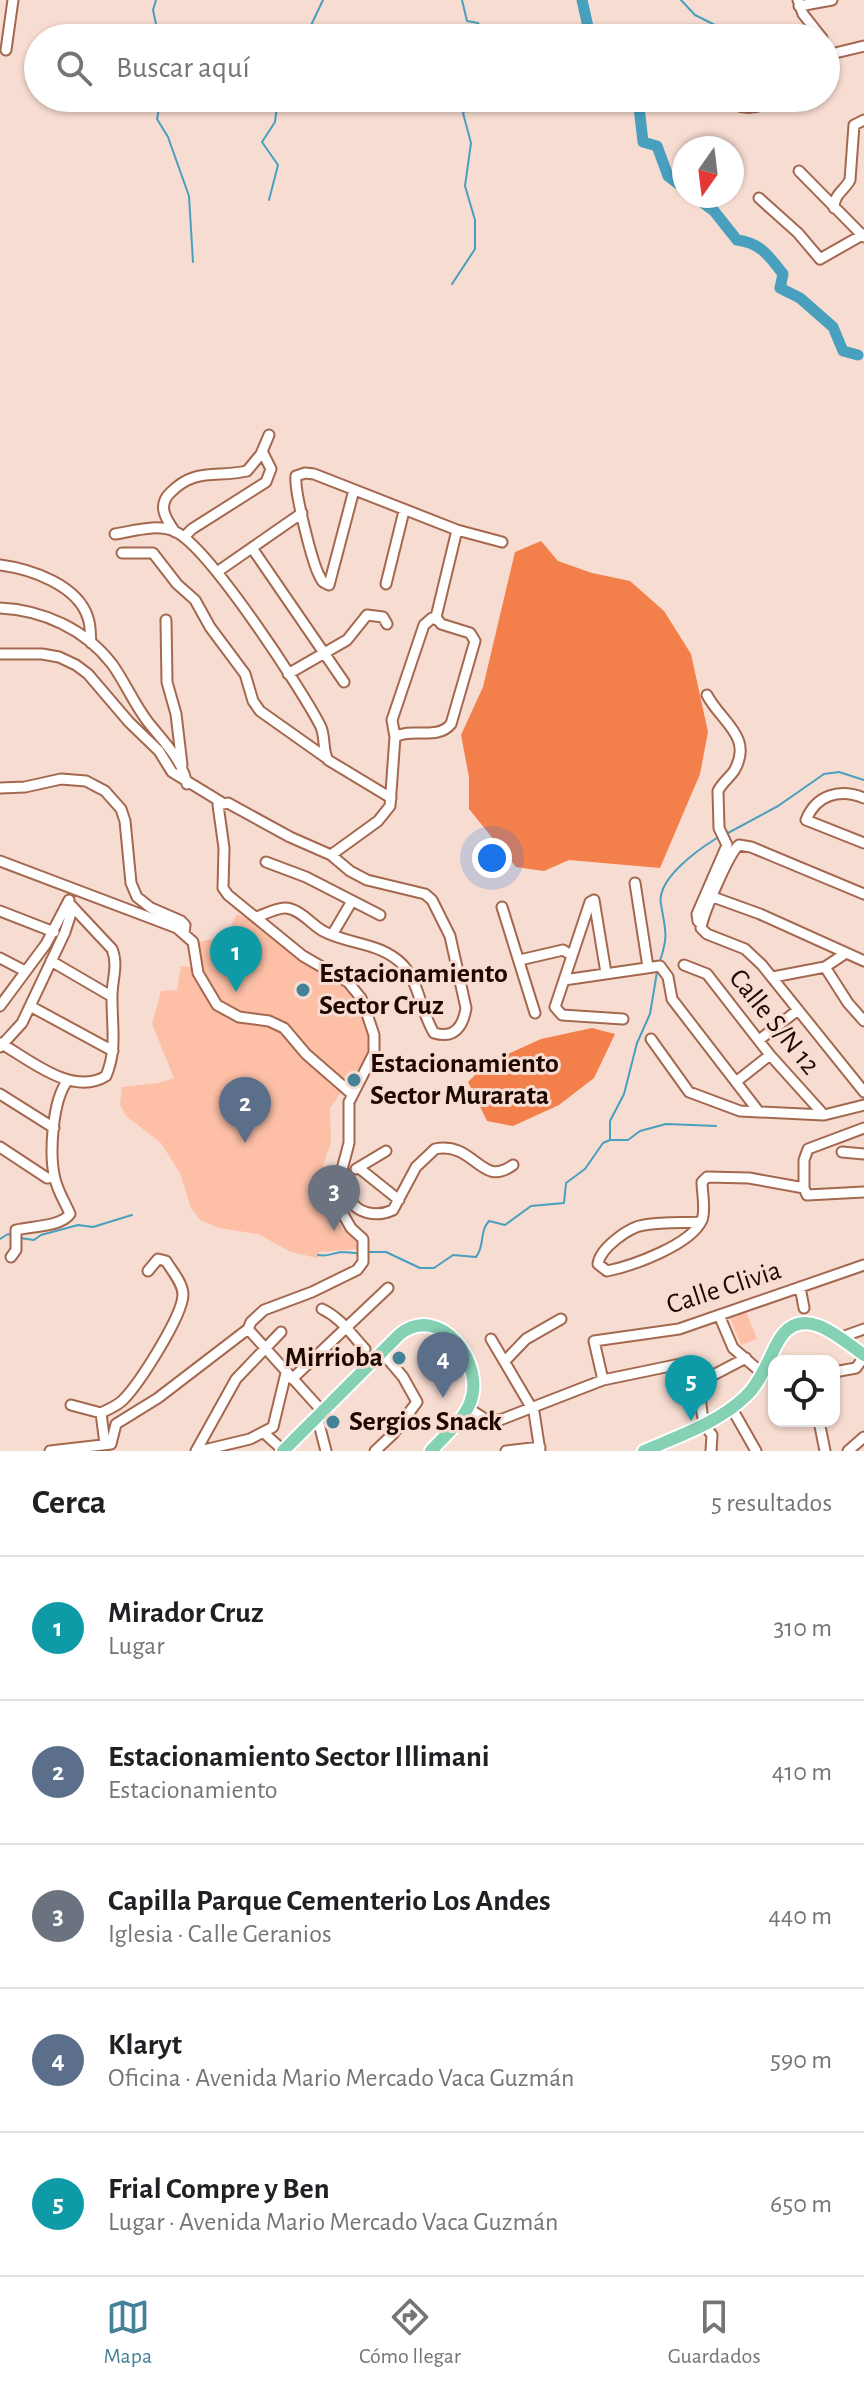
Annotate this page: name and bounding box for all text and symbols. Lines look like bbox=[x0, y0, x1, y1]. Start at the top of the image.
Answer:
search box bbox=[24, 24, 840, 112]
icon: search bbox=[52, 46, 96, 90]
text: Buscar aquí bbox=[116, 53, 250, 83]
north arrow bbox=[672, 136, 744, 208]
your location bbox=[472, 838, 512, 878]
pin: 1 bbox=[210, 926, 262, 992]
place label: Estacionamiento Sector Cruz bbox=[319, 960, 508, 1020]
street label: Calle S/N 12 bbox=[723, 964, 825, 1080]
marker: Estacionamiento Sector Cruz bbox=[294, 981, 312, 999]
place label: Estacionamiento Sector Murarata bbox=[370, 1050, 559, 1110]
marker: Estacionamiento Sector Murarata bbox=[345, 1071, 363, 1089]
pin: 2 bbox=[219, 1077, 271, 1143]
pin: 3 bbox=[308, 1165, 360, 1231]
street label: Calle Clivia bbox=[663, 1256, 785, 1320]
pin: 4 bbox=[417, 1332, 469, 1398]
place label: Mirrioba bbox=[285, 1344, 383, 1372]
marker: Mirrioba bbox=[390, 1349, 408, 1367]
pin: 5 bbox=[665, 1355, 717, 1421]
map controls bbox=[768, 1355, 840, 1427]
button: locate bbox=[768, 1355, 840, 1427]
place label: Sergios Snack bbox=[349, 1408, 502, 1436]
marker: Sergios Snack bbox=[324, 1413, 342, 1431]
text: Cerca bbox=[32, 1486, 106, 1520]
text: 5 resultados bbox=[711, 1490, 832, 1516]
text: Mirador Cruz bbox=[108, 1598, 264, 1628]
text: 1 bbox=[53, 1615, 63, 1641]
text: 310 m bbox=[774, 1615, 832, 1641]
text: Lugar bbox=[108, 1633, 165, 1659]
text: Estacionamiento Sector Illimani bbox=[108, 1742, 490, 1772]
text: 2 bbox=[52, 1759, 64, 1785]
text: 410 m bbox=[772, 1759, 832, 1785]
text: Estacionamiento bbox=[108, 1777, 278, 1803]
text: Capilla Parque Cementerio Los Andes bbox=[108, 1886, 551, 1916]
text: 3 bbox=[52, 1903, 64, 1929]
text: 440 m bbox=[768, 1903, 832, 1929]
text: Iglesia · Calle Geranios bbox=[108, 1921, 332, 1947]
text: Klaryt bbox=[108, 2030, 182, 2060]
text: 4 bbox=[51, 2047, 65, 2073]
text: 590 m bbox=[770, 2047, 832, 2073]
text: Oficina · Avenida Mario Mercado Vaca Guzmán bbox=[108, 2065, 575, 2091]
text: Frial Compre y Ben bbox=[108, 2174, 330, 2204]
text: 5 bbox=[52, 2191, 64, 2217]
text: 650 m bbox=[770, 2191, 832, 2217]
text: Lugar · Avenida Mario Mercado Vaca Guzmán bbox=[108, 2209, 558, 2235]
tab: Mapa bbox=[103, 2295, 152, 2369]
tab: Cómo llegar bbox=[359, 2295, 461, 2369]
tab: Guardados bbox=[668, 2295, 761, 2369]

